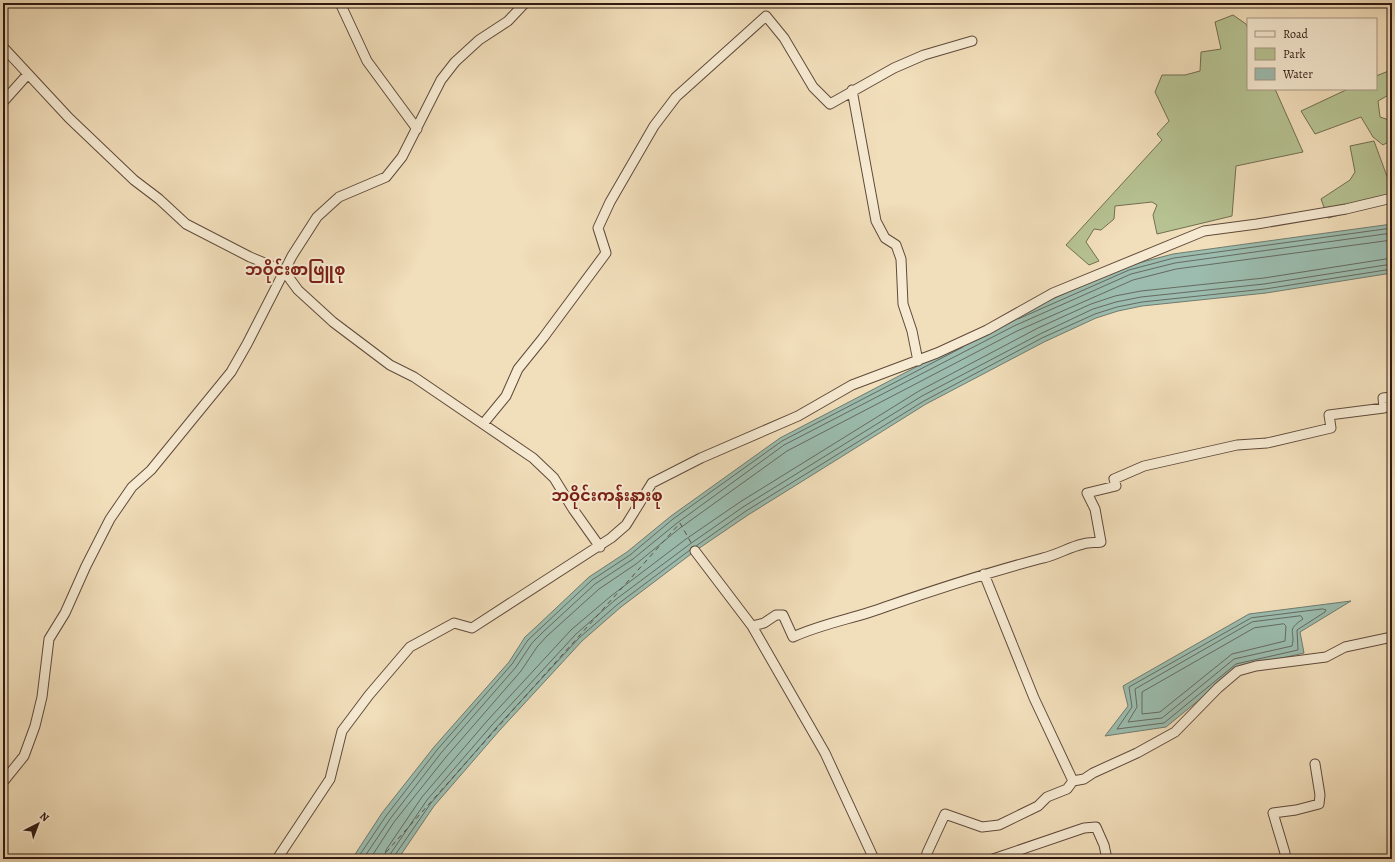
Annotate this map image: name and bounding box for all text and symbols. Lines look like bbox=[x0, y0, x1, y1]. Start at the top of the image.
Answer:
legend bbox=[1247, 18, 1377, 90]
text: Road bbox=[1283, 26, 1309, 42]
text: Park bbox=[1283, 46, 1306, 62]
text: Water bbox=[1282, 66, 1313, 82]
district label: ဘဝိုင်းစာဖြူစု bbox=[245, 258, 345, 283]
district label: ဘဝိုင်းကန်းနားစု bbox=[551, 484, 663, 509]
north arrow bbox=[18, 804, 58, 844]
text: N bbox=[36, 809, 52, 825]

